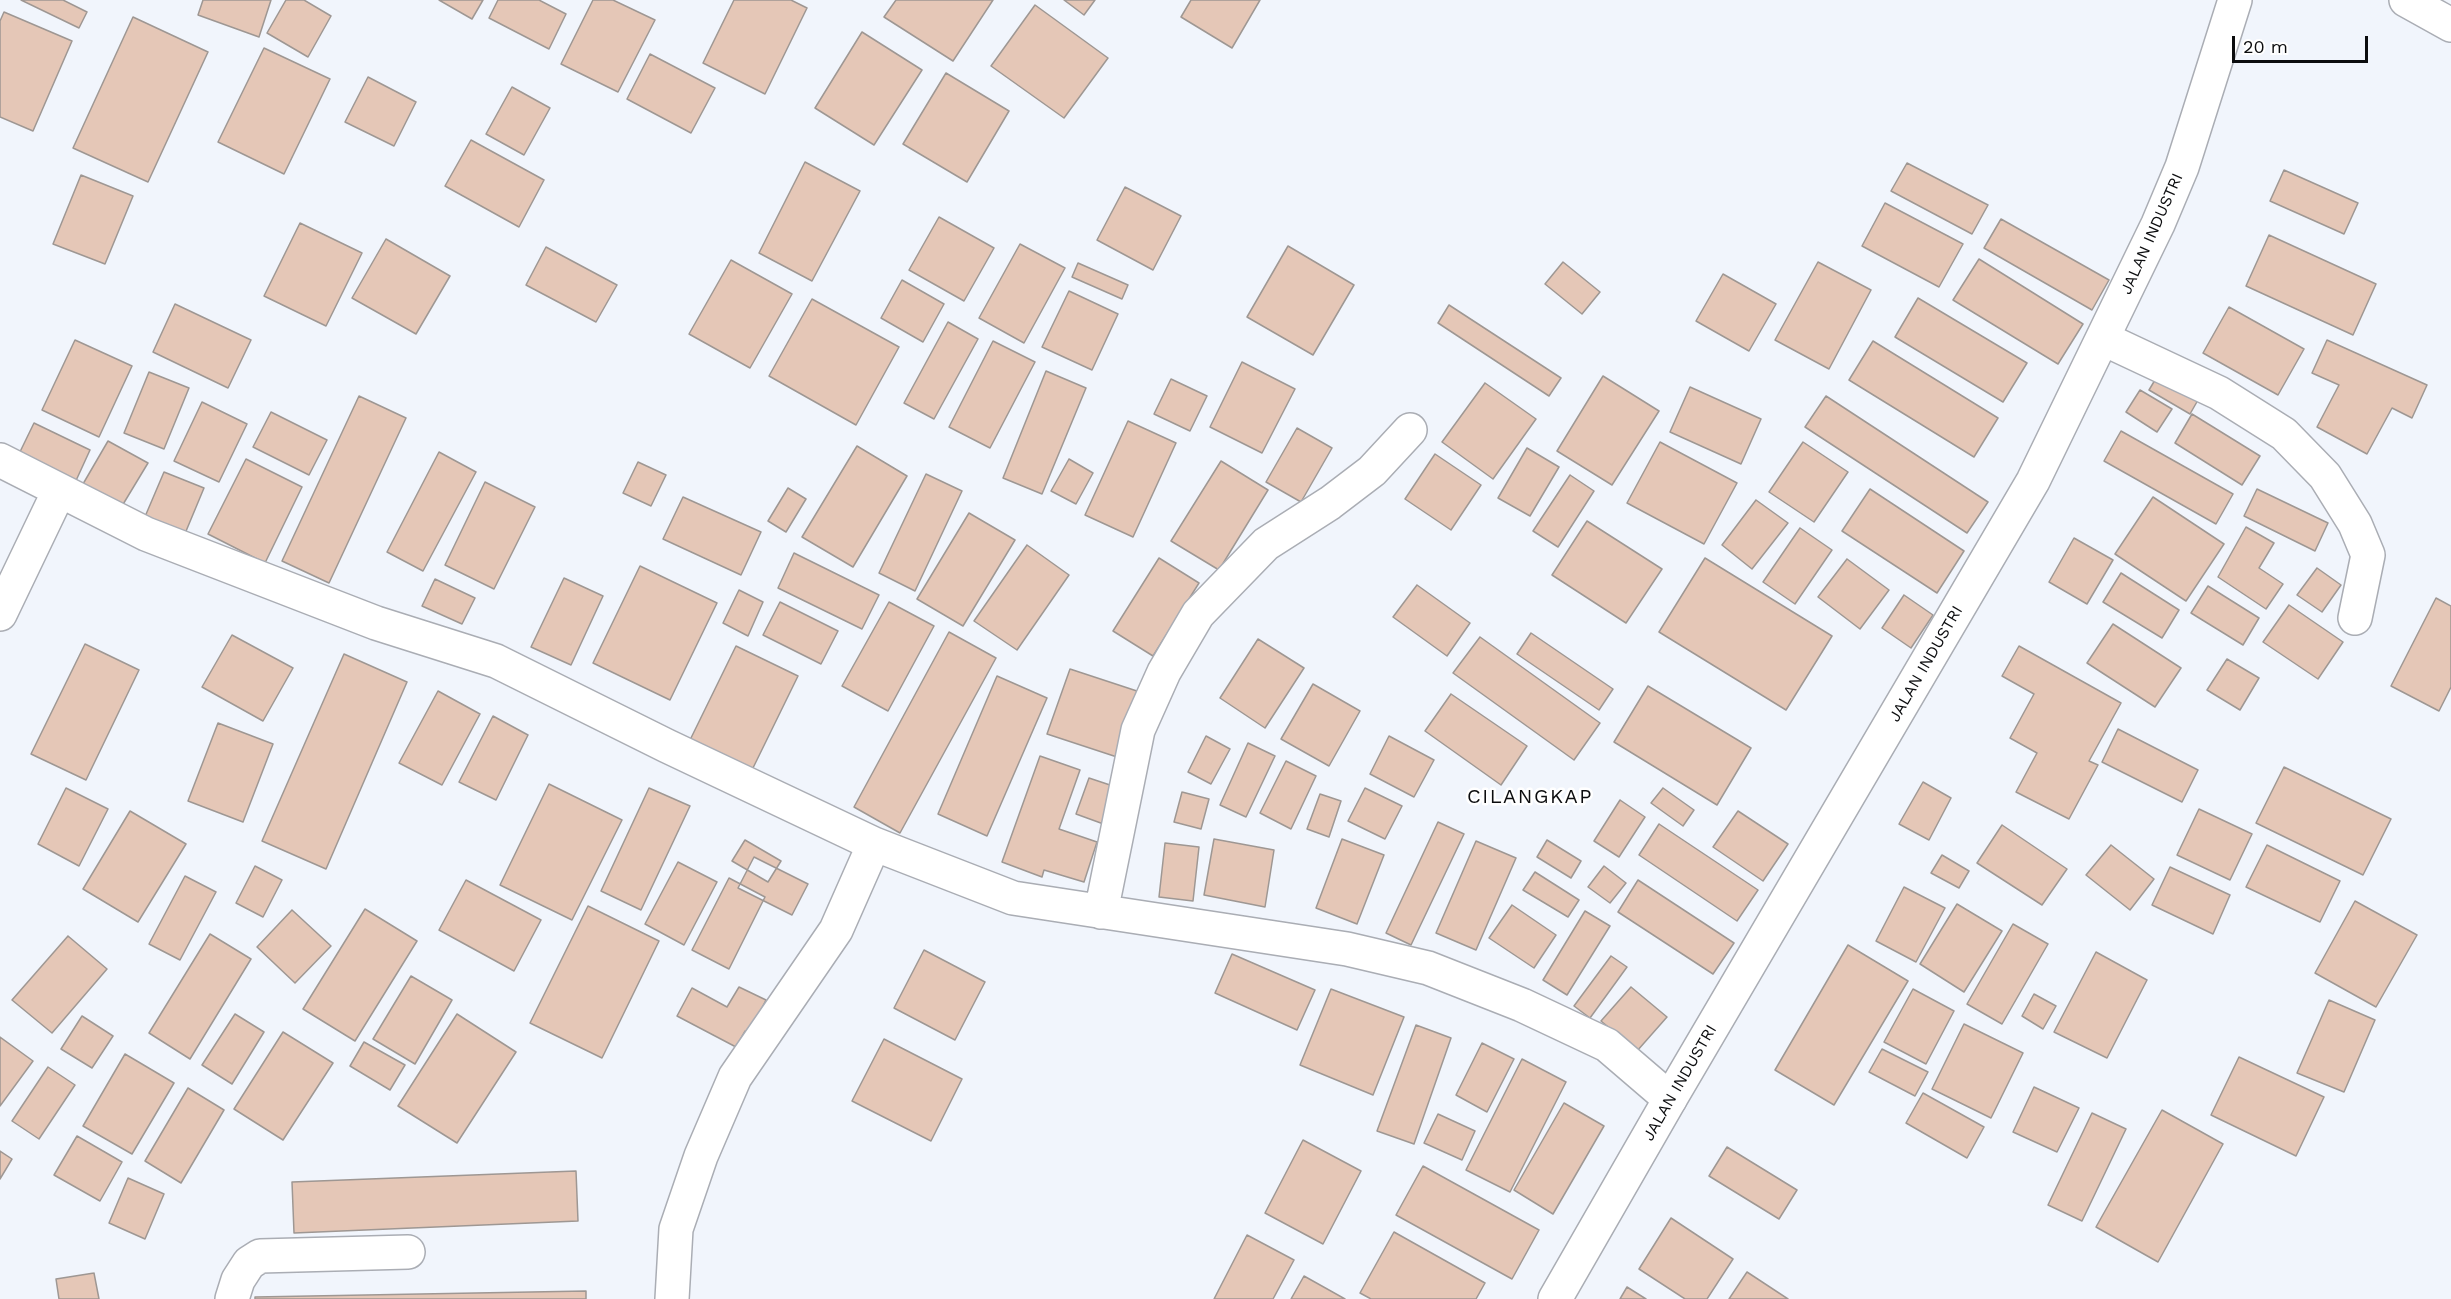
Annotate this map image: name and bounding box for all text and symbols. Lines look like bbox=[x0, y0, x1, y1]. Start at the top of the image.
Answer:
scale bar bbox=[2235, 24, 2372, 62]
text: 20 m bbox=[2243, 36, 2288, 57]
street label: JALAN INDUSTRI bbox=[2117, 170, 2187, 298]
street label: JALAN INDUSTRI bbox=[1885, 603, 1967, 725]
district label: CILANGKAP bbox=[1467, 785, 1593, 809]
street label: JALAN INDUSTRI bbox=[1639, 1022, 1721, 1144]

